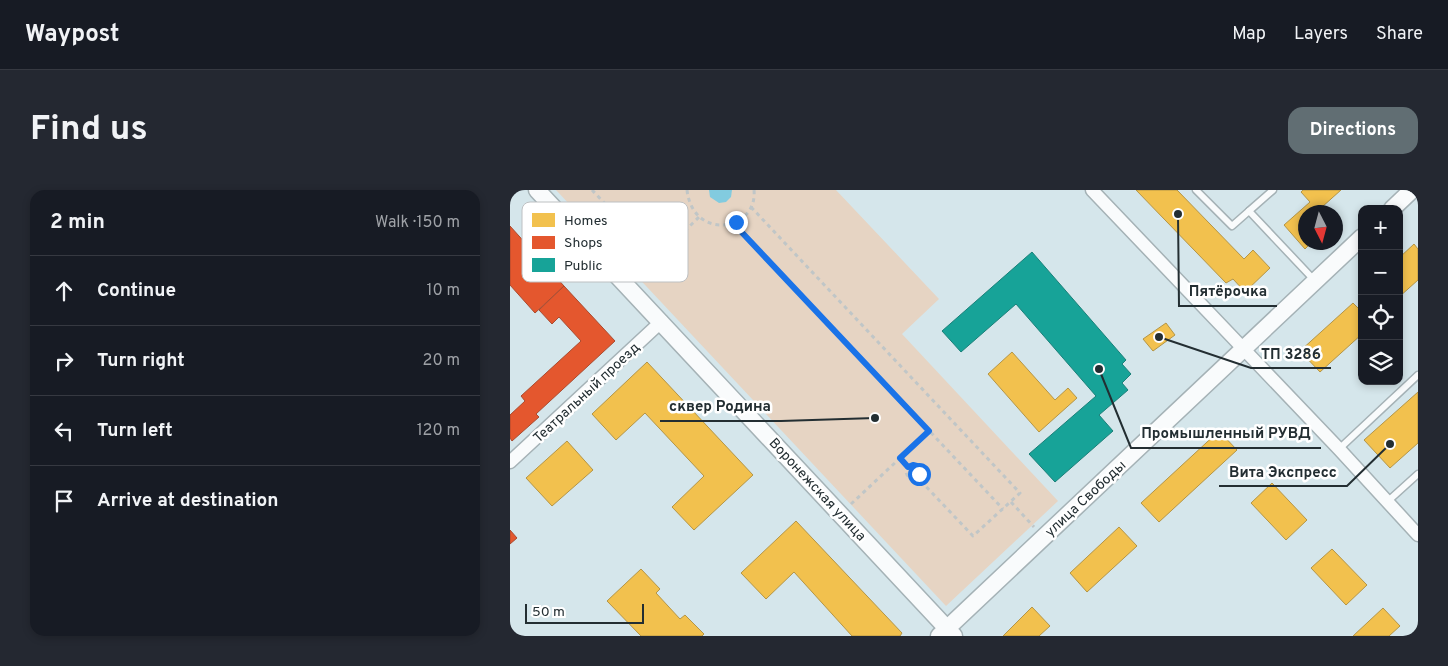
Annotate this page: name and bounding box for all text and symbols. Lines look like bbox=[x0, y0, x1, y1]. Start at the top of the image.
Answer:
text: Waypost bbox=[25, 20, 119, 50]
text: Map bbox=[1232, 23, 1266, 46]
text: Layers bbox=[1294, 23, 1348, 46]
text: Share bbox=[1376, 23, 1423, 46]
button: Directions bbox=[1288, 107, 1418, 154]
text: Find us bbox=[30, 108, 148, 152]
legend bbox=[522, 202, 688, 282]
north arrow bbox=[1298, 205, 1343, 250]
map controls bbox=[1358, 205, 1403, 385]
button: + bbox=[1358, 205, 1403, 250]
text: 2 min bbox=[50, 209, 105, 236]
route end bbox=[725, 211, 748, 234]
text: Walk · 150 m bbox=[375, 213, 460, 233]
text: Homes bbox=[564, 213, 608, 230]
text: Shops bbox=[564, 235, 603, 252]
button: − bbox=[1358, 250, 1403, 295]
text: Public bbox=[564, 258, 603, 275]
callout: Пятёрочка bbox=[1179, 276, 1277, 306]
icon: ahead bbox=[50, 277, 78, 305]
text: Continue bbox=[97, 279, 176, 303]
text: 10 m bbox=[426, 281, 460, 301]
text: Пятёрочка bbox=[1189, 283, 1267, 302]
button: locate bbox=[1358, 295, 1403, 340]
callout: ТП 3286 bbox=[1251, 338, 1331, 368]
street label: Театральный проезд bbox=[530, 339, 644, 447]
button: layers bbox=[1358, 340, 1403, 385]
text: ТП 3286 bbox=[1261, 346, 1321, 365]
icon: right bbox=[50, 347, 78, 375]
text: Turn right bbox=[97, 349, 185, 373]
text: 20 m bbox=[423, 351, 460, 371]
callout: сквер Родина bbox=[660, 391, 781, 421]
text: сквер Родина bbox=[669, 398, 771, 417]
icon: left bbox=[50, 417, 78, 445]
callout: Промышленный РУВД bbox=[1131, 418, 1321, 448]
text: Turn left bbox=[97, 419, 173, 443]
text: 120 m bbox=[417, 421, 460, 441]
text: Промышленный РУВД bbox=[1141, 425, 1311, 444]
street label: Воронежская улица bbox=[765, 435, 869, 545]
callout: Вита Экспресс bbox=[1219, 456, 1347, 486]
street label: улица Свободы bbox=[1042, 457, 1130, 541]
route start bbox=[908, 463, 931, 486]
text: Вита Экспресс bbox=[1229, 464, 1337, 483]
icon: arrive bbox=[50, 487, 78, 515]
text: Arrive at destination bbox=[97, 489, 278, 513]
scale bar bbox=[525, 601, 644, 624]
text: 50 m bbox=[532, 604, 565, 621]

